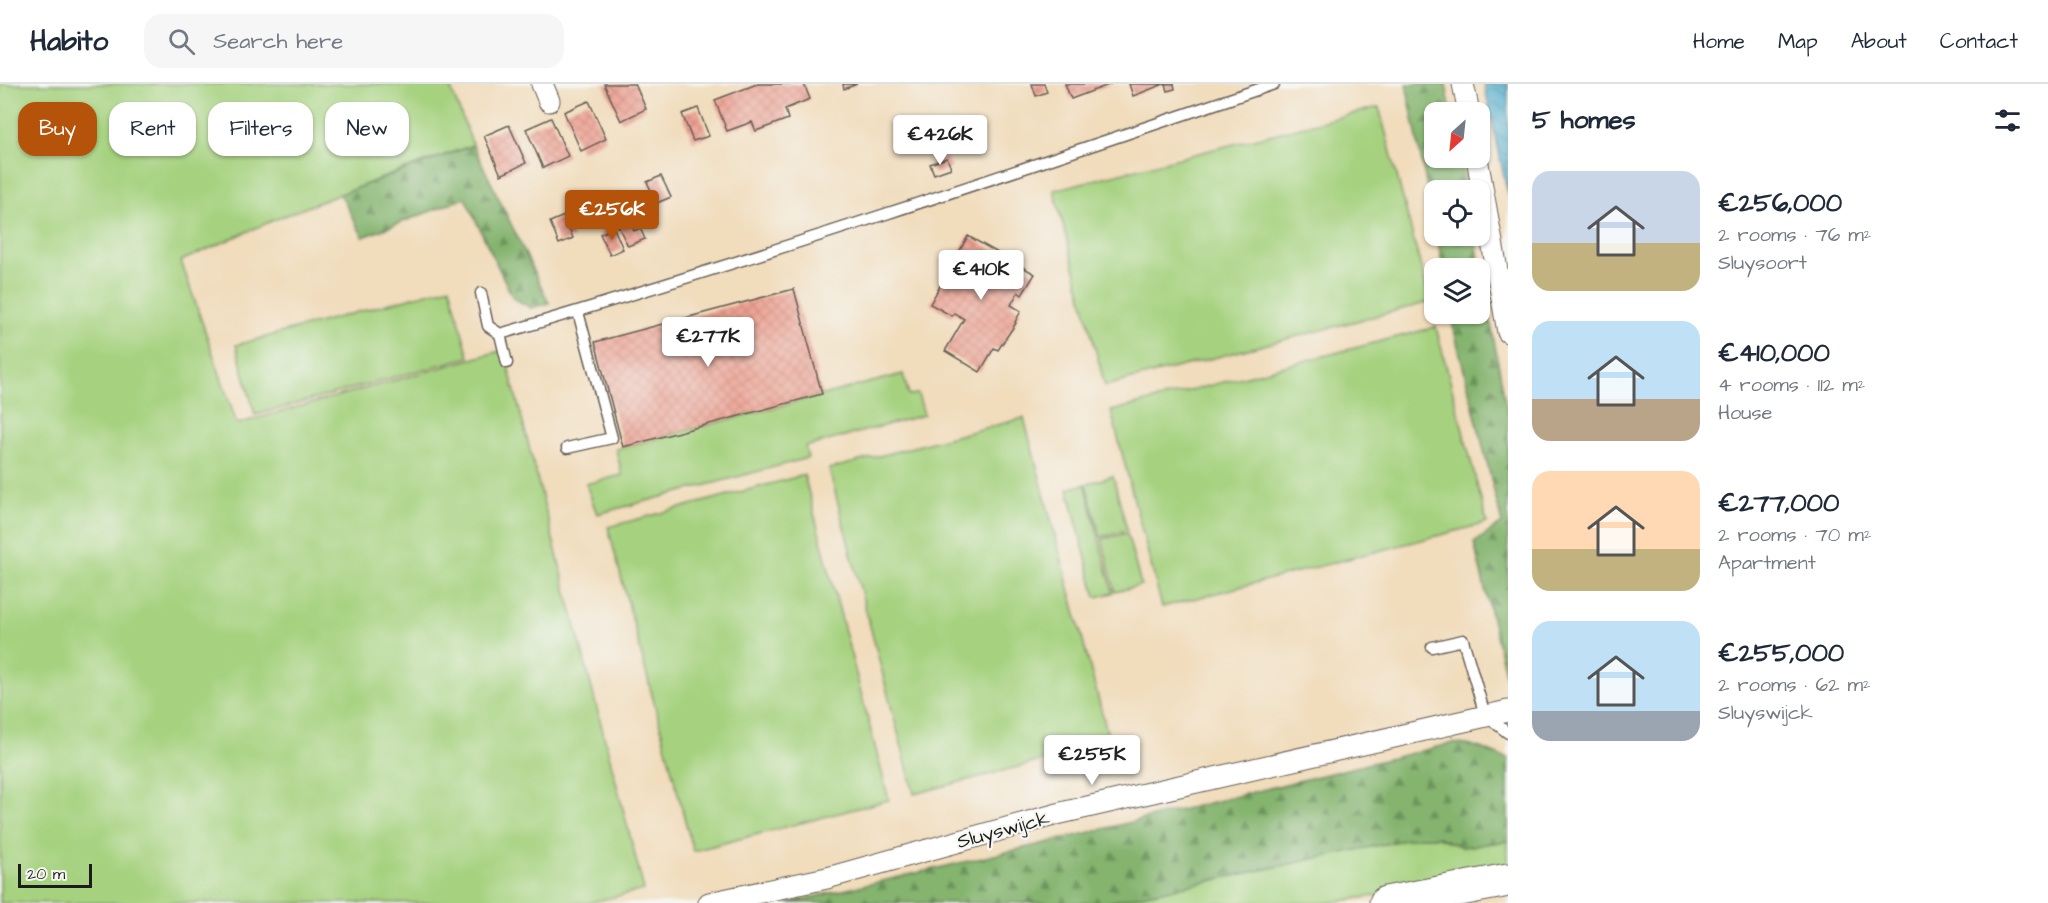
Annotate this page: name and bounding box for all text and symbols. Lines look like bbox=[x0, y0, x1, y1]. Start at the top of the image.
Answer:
search box bbox=[144, 14, 564, 68]
text: Habito bbox=[30, 22, 108, 61]
icon: search bbox=[165, 25, 198, 58]
text: Search here bbox=[213, 26, 343, 57]
text: Home bbox=[1693, 27, 1745, 56]
text: Map bbox=[1778, 27, 1818, 56]
text: About bbox=[1851, 27, 1907, 56]
text: Contact bbox=[1940, 27, 2018, 56]
chip: Buy bbox=[18, 102, 97, 156]
chip: Rent bbox=[109, 102, 196, 156]
chip: Filters bbox=[208, 102, 313, 156]
chip: New bbox=[325, 102, 409, 156]
north arrow bbox=[1424, 102, 1490, 168]
map controls bbox=[1424, 102, 1490, 324]
text: 5 homes bbox=[1532, 102, 1636, 138]
icon: filters bbox=[1991, 104, 2024, 137]
pin: €426K bbox=[898, 115, 982, 166]
text: €426K bbox=[907, 120, 973, 148]
button: locate bbox=[1424, 180, 1490, 246]
text: €256,000 bbox=[1718, 185, 1842, 221]
pin: €256K bbox=[570, 190, 654, 241]
text: €256K bbox=[579, 195, 645, 223]
icon: home bbox=[1580, 195, 1652, 267]
text: 2 rooms · 76 m² bbox=[1718, 221, 1871, 249]
text: Sluysoort bbox=[1718, 249, 1807, 277]
pin: €410K bbox=[939, 250, 1023, 301]
text: €410K bbox=[953, 255, 1009, 283]
button: layers bbox=[1424, 258, 1490, 324]
pin: €277K bbox=[666, 317, 750, 368]
text: €277K bbox=[676, 322, 740, 350]
text: €410,000 bbox=[1718, 335, 1830, 371]
icon: home bbox=[1580, 345, 1652, 417]
text: 4 rooms · 112 m² bbox=[1718, 371, 1865, 399]
text: House bbox=[1718, 399, 1772, 427]
text: €277,000 bbox=[1718, 485, 1839, 521]
icon: home bbox=[1580, 495, 1652, 567]
text: 2 rooms · 70 m² bbox=[1718, 521, 1871, 549]
text: Apartment bbox=[1718, 549, 1816, 577]
text: €255,000 bbox=[1718, 635, 1844, 671]
icon: home bbox=[1580, 645, 1652, 717]
text: 2 rooms · 62 m² bbox=[1718, 671, 1870, 699]
text: Sluyswijck bbox=[1718, 699, 1813, 727]
pin: €255K bbox=[1050, 735, 1134, 786]
text: €255K bbox=[1058, 740, 1126, 768]
street label: Sluyswijck bbox=[954, 804, 1053, 857]
scale bar bbox=[18, 861, 92, 888]
text: 20 m bbox=[27, 863, 65, 885]

